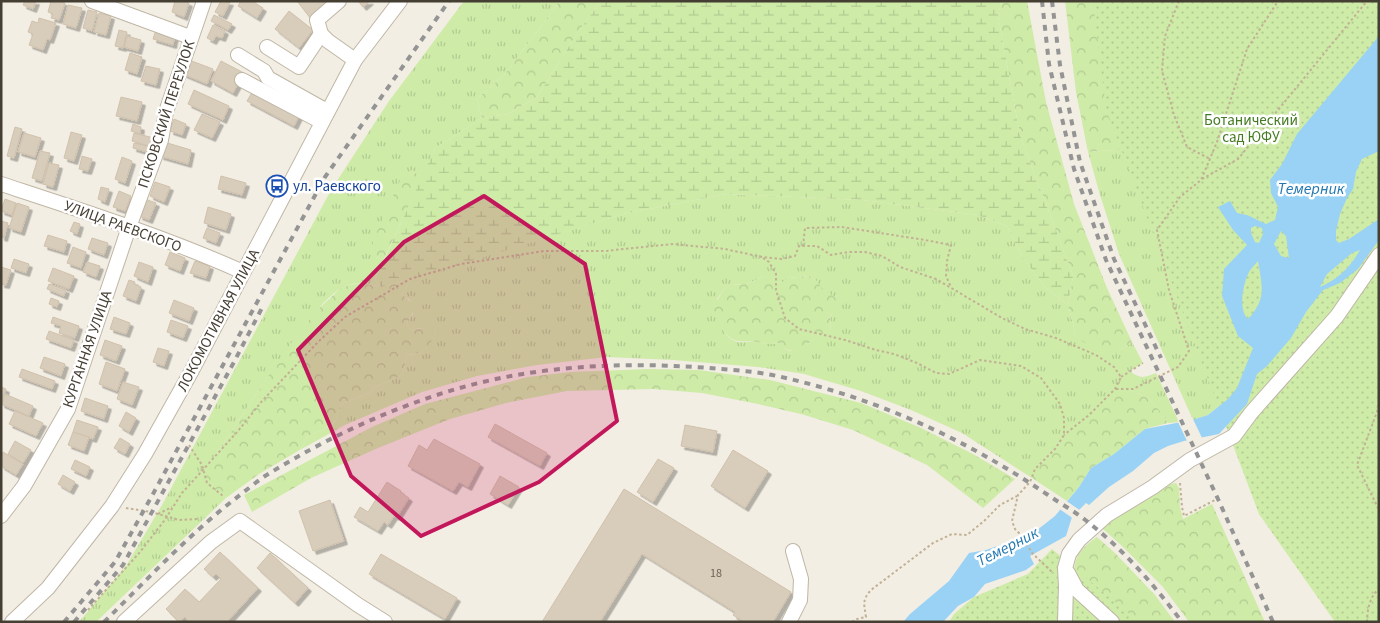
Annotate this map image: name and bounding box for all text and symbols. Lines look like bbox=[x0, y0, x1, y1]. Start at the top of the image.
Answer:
street label: ПСКОВСКИЙ ПЕРЕУЛОК bbox=[133, 37, 200, 191]
park label: Ботанический сад ЮФУ bbox=[1204, 110, 1298, 148]
bus stop icon: ул. Раевского bbox=[265, 174, 289, 198]
place label: ул. Раевского bbox=[293, 176, 381, 197]
water label: Темерник bbox=[1278, 178, 1345, 200]
street label: УЛИЦА РАЕВСКОГО bbox=[61, 195, 184, 257]
street label: ЛОКОМОТИВНАЯ УЛИЦА bbox=[172, 245, 265, 395]
street label: КУРГАННАЯ УЛИЦА bbox=[58, 287, 118, 411]
water label: Темерник bbox=[973, 522, 1043, 572]
house number: 18 bbox=[710, 565, 722, 582]

